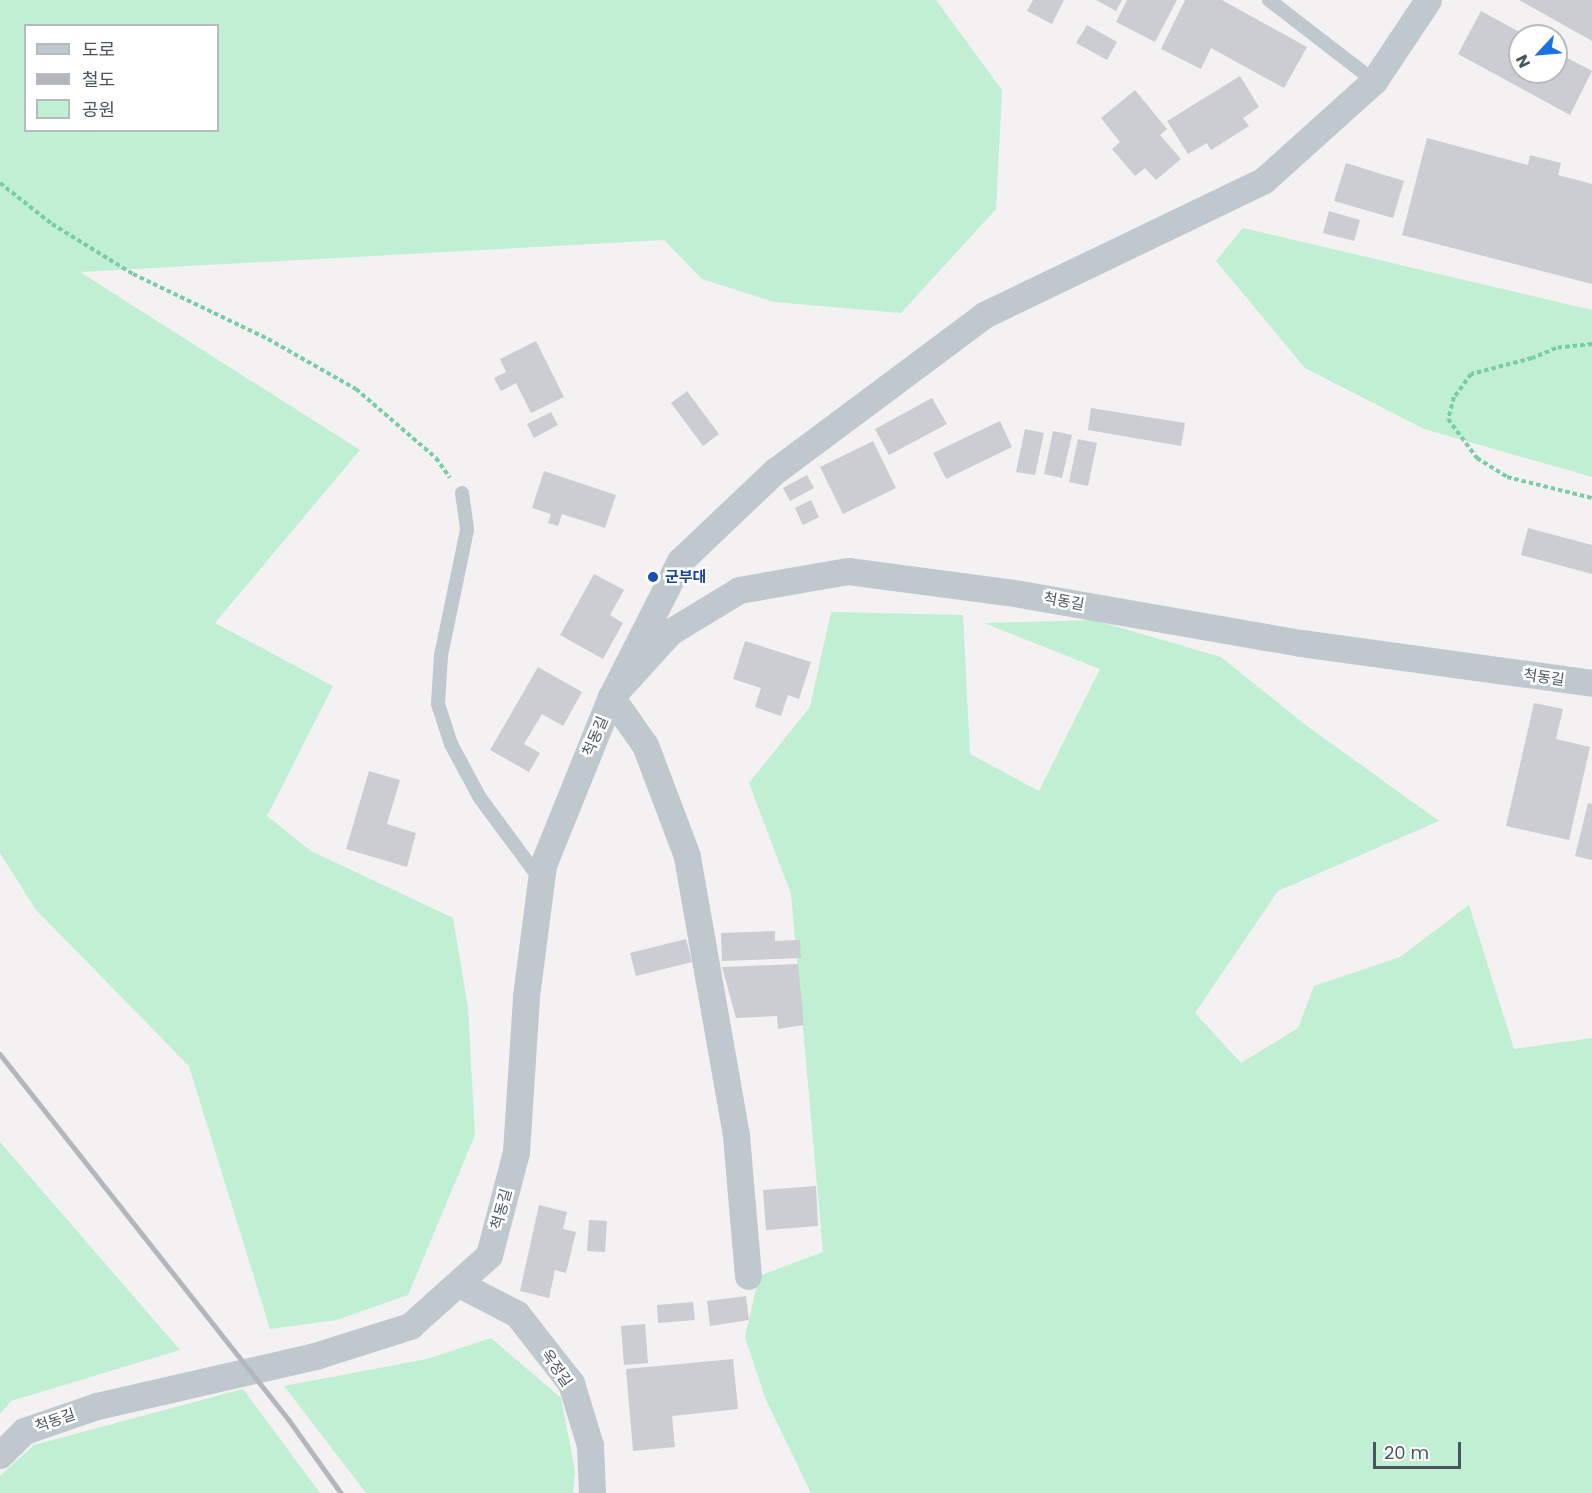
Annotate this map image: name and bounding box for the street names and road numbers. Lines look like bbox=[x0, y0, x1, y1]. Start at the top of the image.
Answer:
street label: 척동길 bbox=[1042, 589, 1086, 613]
street label: 척동길 bbox=[1522, 665, 1566, 689]
street label: 척동길 bbox=[579, 713, 611, 759]
street label: 척동길 bbox=[487, 1187, 515, 1231]
street label: 옥정길 bbox=[538, 1346, 576, 1390]
street label: 척동길 bbox=[32, 1405, 78, 1435]

